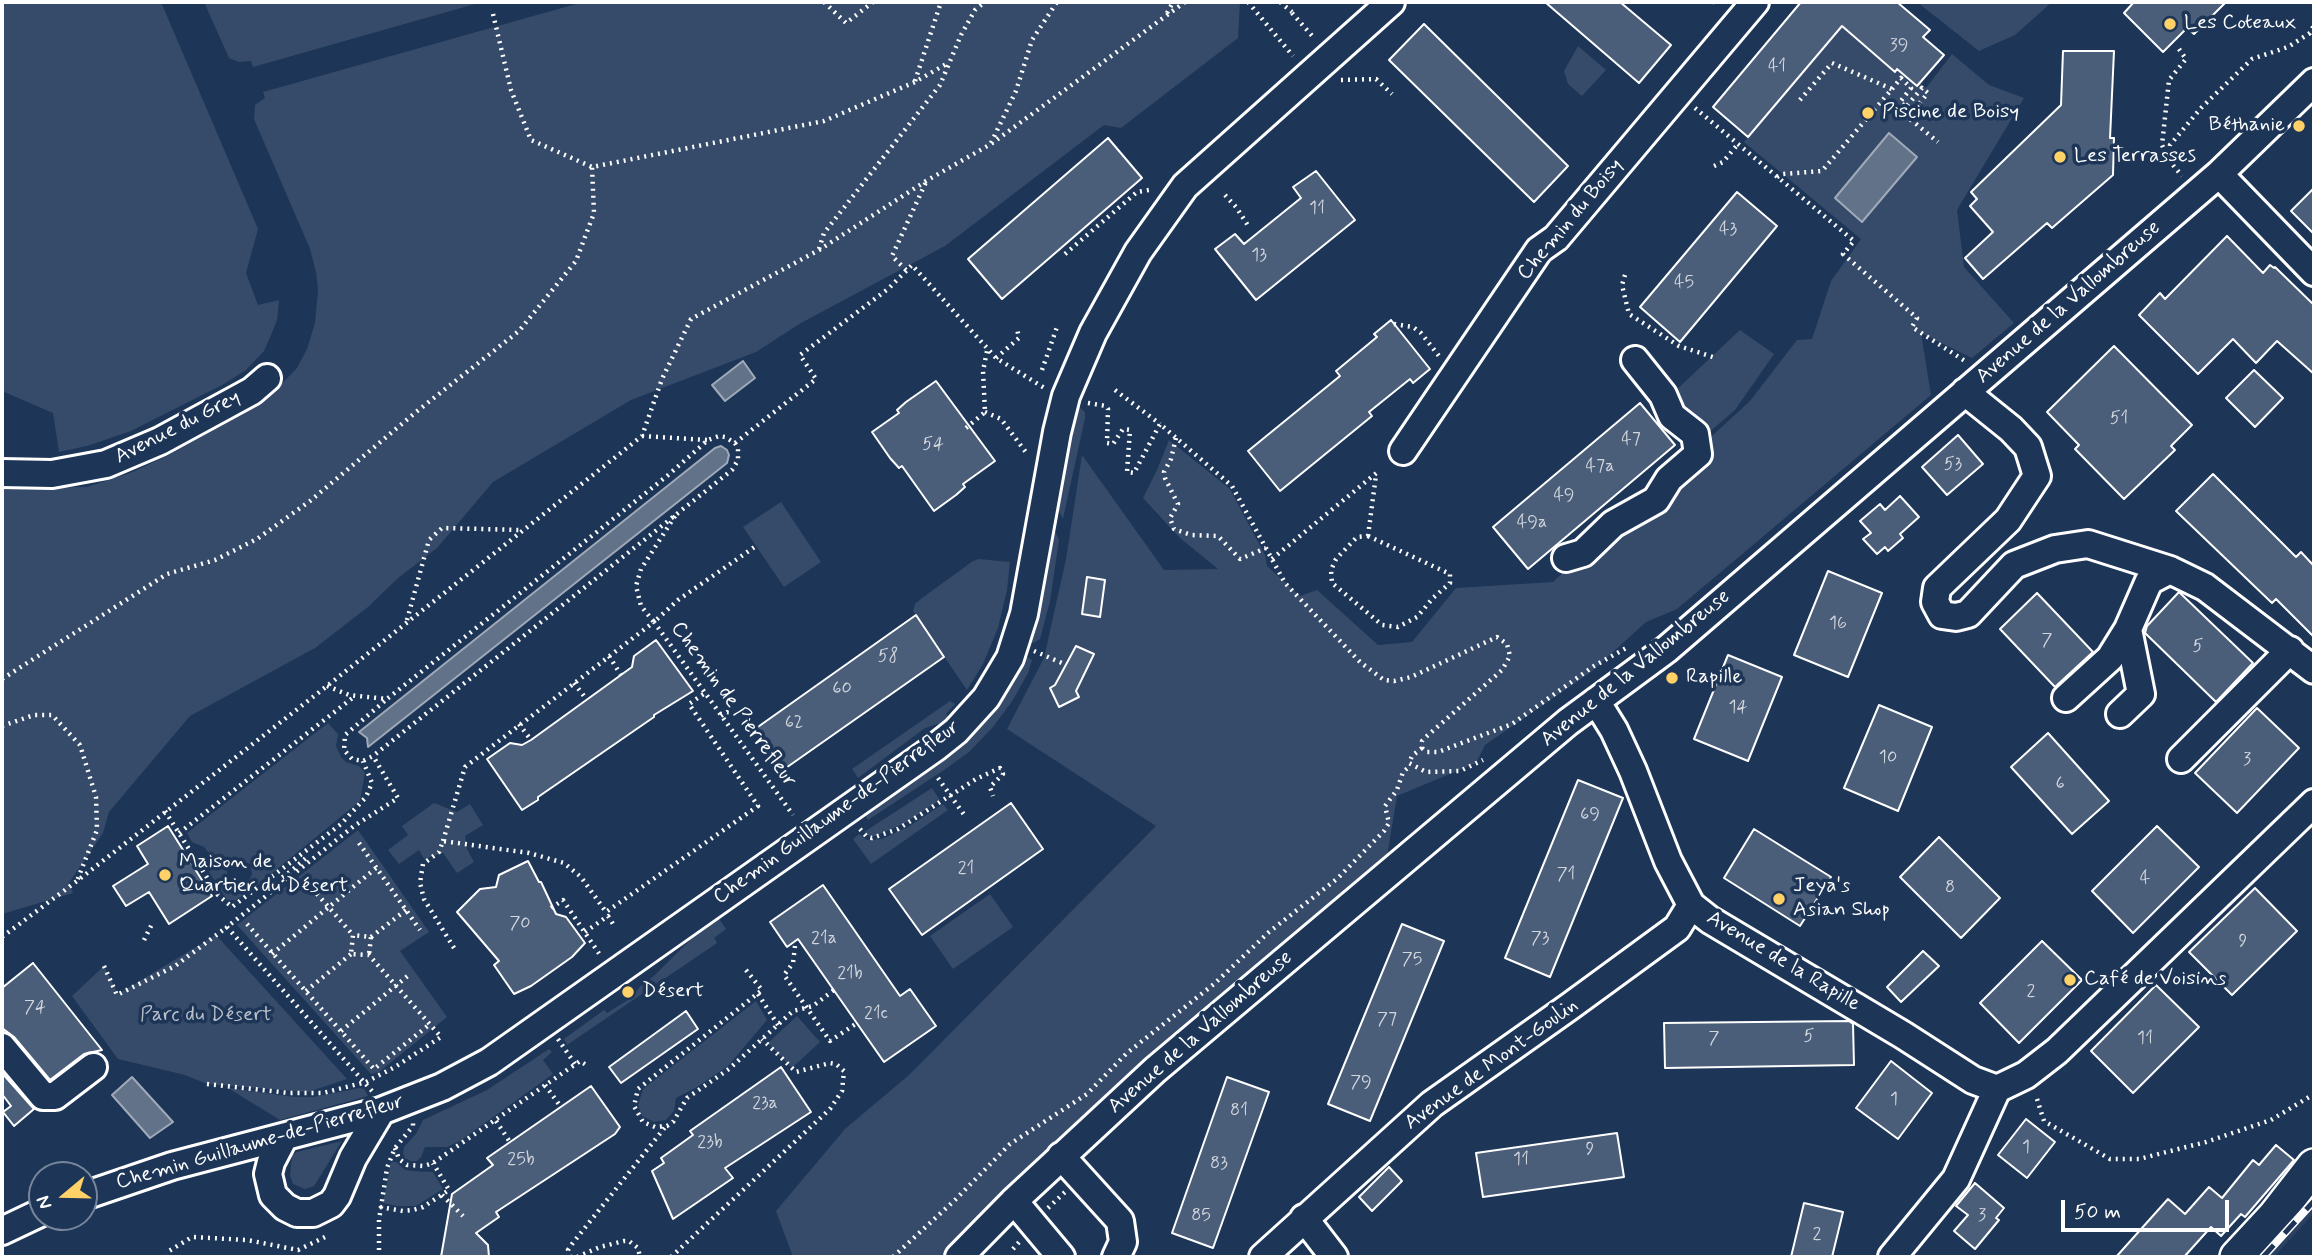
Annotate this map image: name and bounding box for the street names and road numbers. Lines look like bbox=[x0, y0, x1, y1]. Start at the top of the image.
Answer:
street label: Chemin du Boisy bbox=[1513, 154, 1629, 286]
street label: Avenue de la Vallombreuse bbox=[1972, 216, 2166, 390]
street label: Avenue du Grey bbox=[111, 386, 245, 470]
street label: Avenue de la Vallombreuse bbox=[1536, 585, 1736, 753]
street label: Chemin de Pierrefleur bbox=[664, 617, 802, 793]
street label: Chemin Guillaume-de-Pierrefleur bbox=[709, 715, 965, 911]
street label: Avenue de la Rapille bbox=[1701, 906, 1865, 1018]
street label: Avenue de la Vallombreuse bbox=[1104, 946, 1298, 1120]
street label: Avenue de Mont-Goulin bbox=[1400, 994, 1584, 1136]
street label: Chemin Guillaume-de-Pierrefleur bbox=[113, 1090, 407, 1196]

